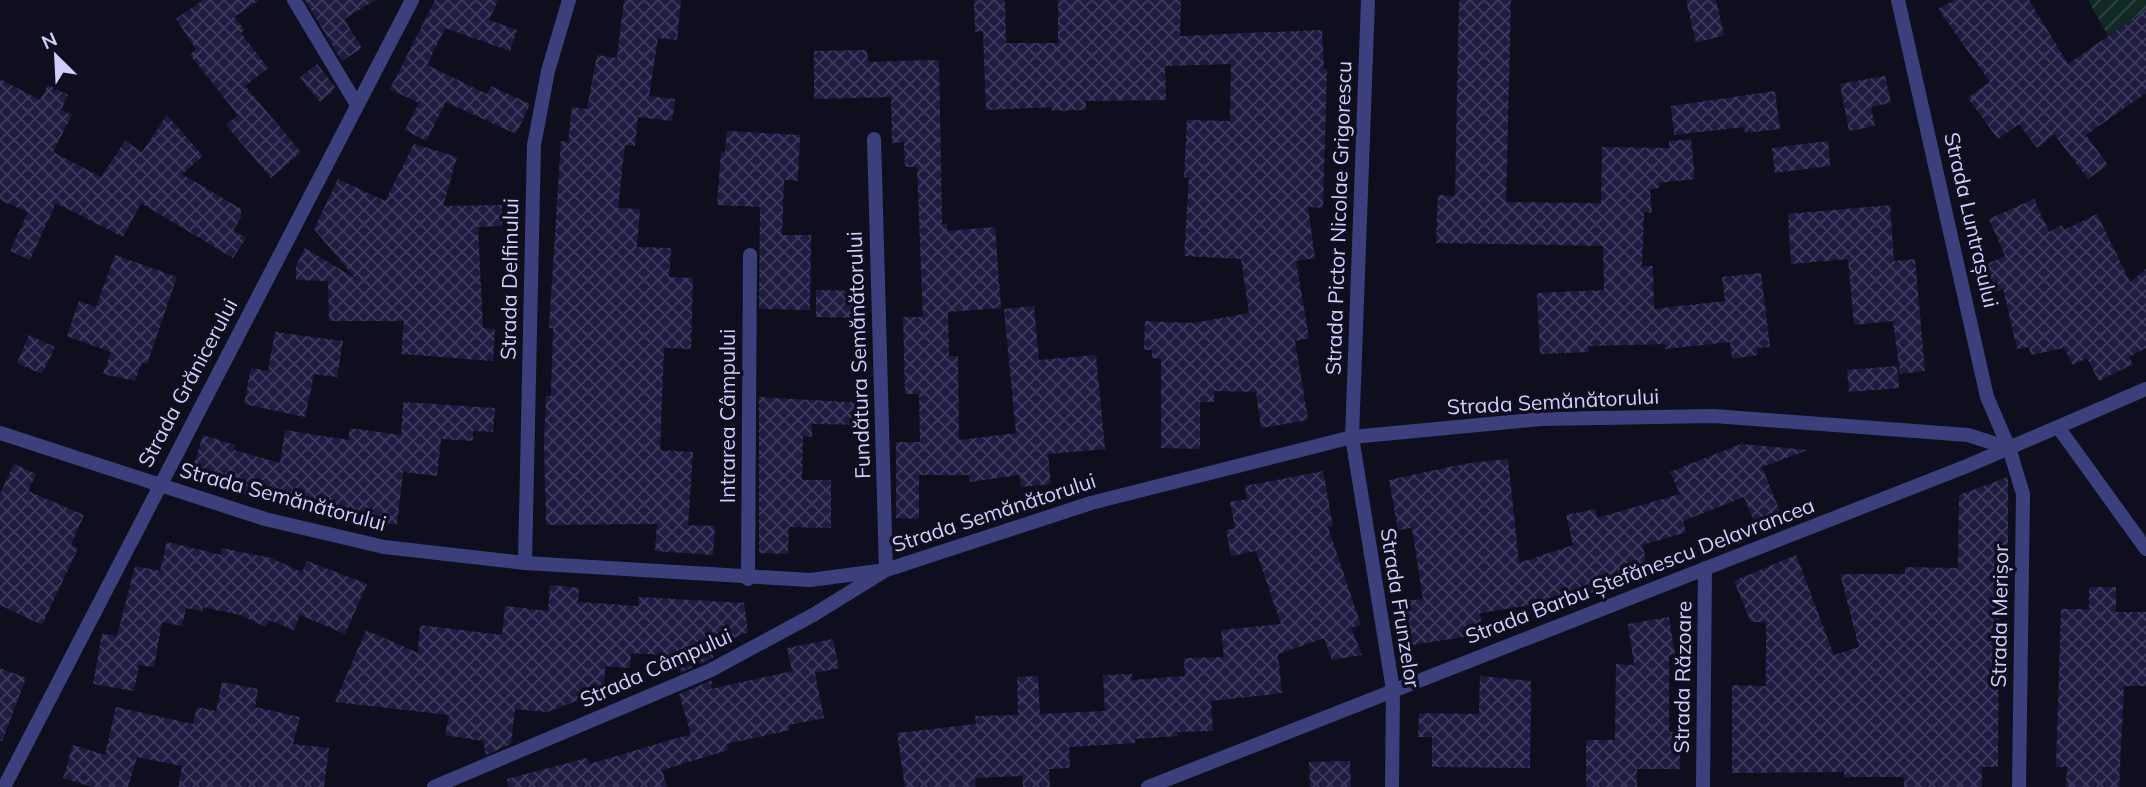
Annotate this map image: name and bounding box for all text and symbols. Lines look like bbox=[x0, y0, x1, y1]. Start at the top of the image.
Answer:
north arrow bbox=[21, 21, 91, 91]
text: N bbox=[38, 27, 61, 54]
street label: Strada Pictor Nicolae Grigorescu bbox=[1320, 60, 1356, 376]
street label: Strada Luntrașului bbox=[1938, 130, 2005, 310]
street label: Strada Delfinului bbox=[495, 198, 523, 360]
street label: Fundătura Semănătorului bbox=[841, 231, 875, 479]
street label: Strada Grănicerului bbox=[132, 294, 243, 471]
street label: Intrarea Câmpului bbox=[714, 329, 740, 503]
street label: Strada Semănătorului bbox=[1446, 382, 1660, 420]
street label: Strada Semănătorului bbox=[177, 456, 389, 536]
street label: Strada Semănătorului bbox=[889, 467, 1099, 557]
street label: Strada Barbu Ștefănescu Delavrancea bbox=[1461, 491, 1818, 650]
street label: Strada Frunzelor bbox=[1376, 526, 1427, 690]
street label: Strada Merișor bbox=[1985, 544, 2014, 688]
street label: Strada Răzoare bbox=[1668, 601, 1696, 753]
street label: Strada Câmpului bbox=[576, 622, 736, 712]

